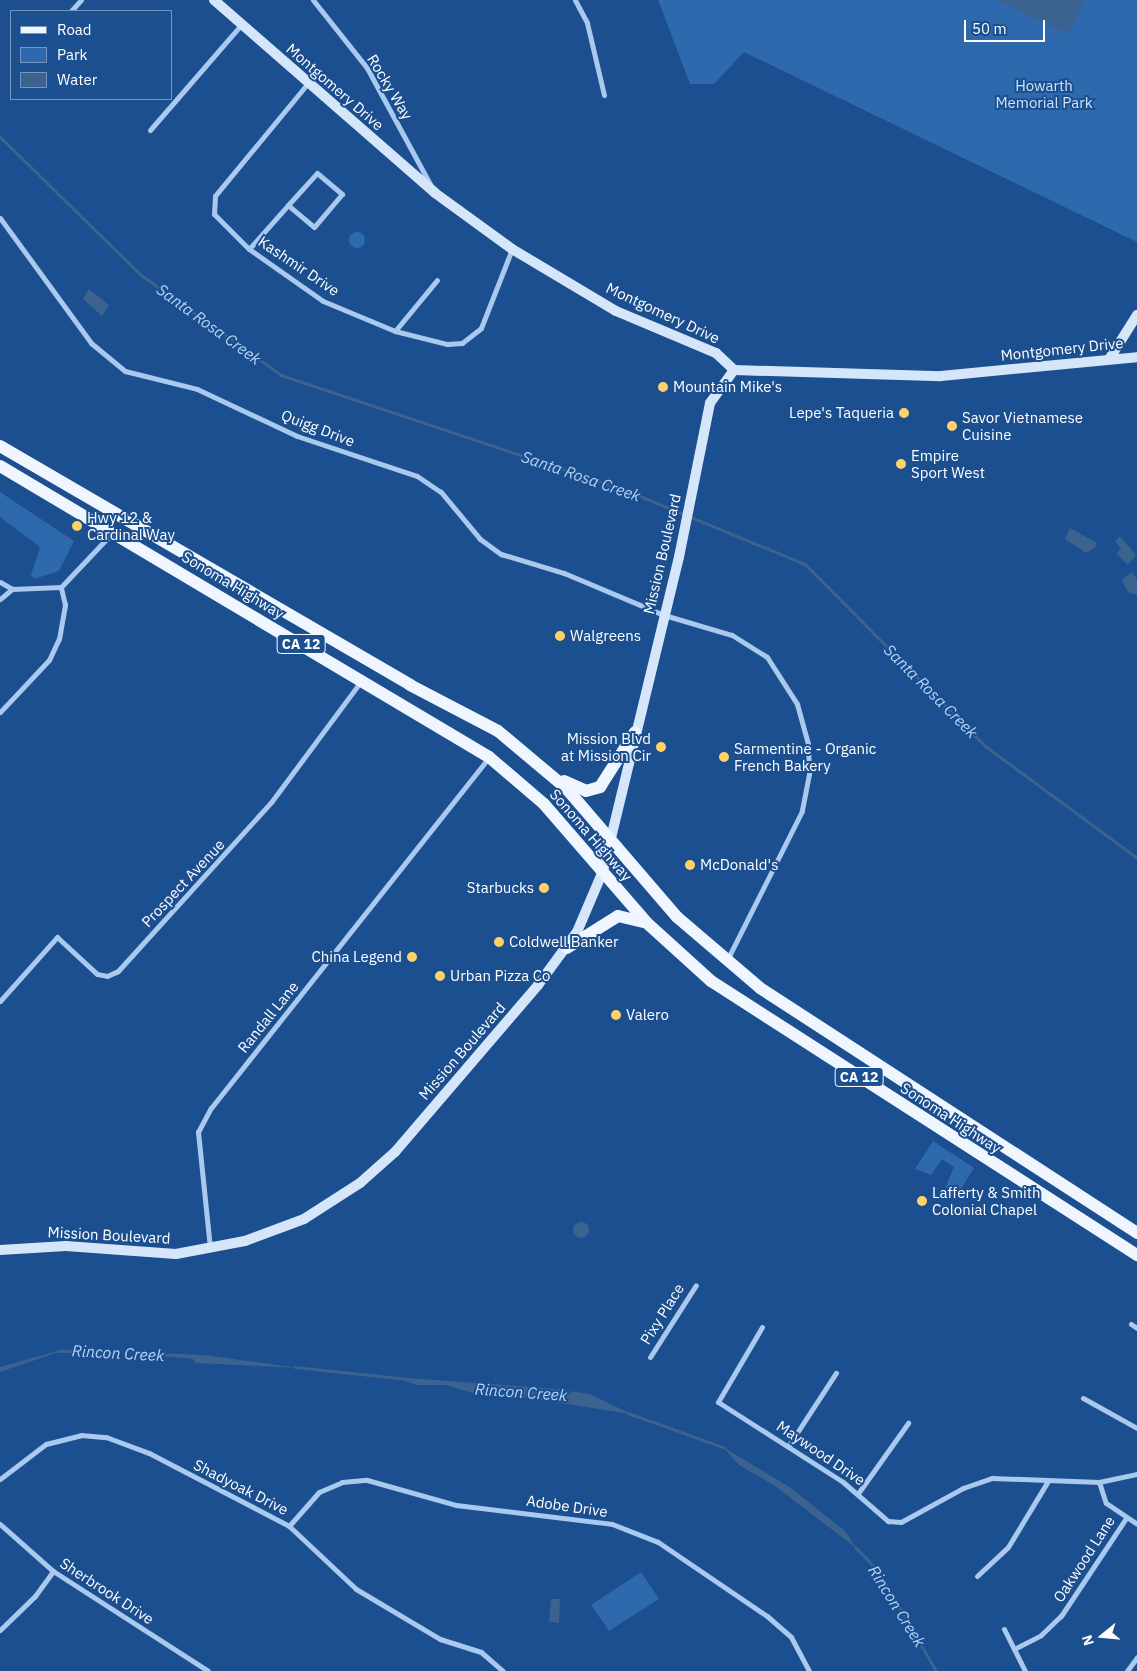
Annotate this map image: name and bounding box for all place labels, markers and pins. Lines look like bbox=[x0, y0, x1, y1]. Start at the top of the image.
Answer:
place label: Mountain Mike's bbox=[673, 378, 782, 396]
marker: Mountain Mike's bbox=[657, 381, 669, 393]
place label: Lepe's Taqueria bbox=[789, 404, 894, 422]
marker: Lepe's Taqueria bbox=[898, 407, 910, 419]
place label: Savor Vietnamese Cuisine bbox=[962, 408, 1083, 443]
marker: Savor Vietnamese Cuisine bbox=[946, 420, 958, 432]
place label: Empire Sport West bbox=[911, 446, 985, 481]
marker: Empire Sport West bbox=[895, 458, 907, 470]
place label: Hwy 12 & Cardinal Way bbox=[87, 508, 175, 543]
marker: Hwy 12 & Cardinal Way bbox=[71, 520, 83, 532]
place label: Walgreens bbox=[570, 627, 641, 645]
marker: Walgreens bbox=[554, 630, 566, 642]
place label: Mission Blvd at Mission Cir bbox=[561, 729, 651, 764]
place label: Sarmentine - Organic French Bakery bbox=[734, 739, 876, 774]
marker: Mission Blvd at Mission Cir bbox=[655, 741, 667, 753]
marker: Sarmentine - Organic French Bakery bbox=[718, 751, 730, 763]
place label: McDonald's bbox=[700, 856, 778, 874]
marker: McDonald's bbox=[684, 859, 696, 871]
place label: Starbucks bbox=[467, 879, 534, 897]
marker: Starbucks bbox=[538, 882, 550, 894]
place label: Coldwell Banker bbox=[509, 933, 619, 951]
marker: Coldwell Banker bbox=[493, 936, 505, 948]
place label: China Legend bbox=[311, 948, 402, 966]
marker: China Legend bbox=[406, 951, 418, 963]
place label: Urban Pizza Co bbox=[450, 967, 550, 985]
marker: Urban Pizza Co bbox=[434, 970, 446, 982]
place label: Valero bbox=[626, 1006, 669, 1024]
marker: Valero bbox=[610, 1009, 622, 1021]
place label: Lafferty & Smith Colonial Chapel bbox=[932, 1183, 1041, 1218]
marker: Lafferty & Smith Colonial Chapel bbox=[916, 1195, 928, 1207]

